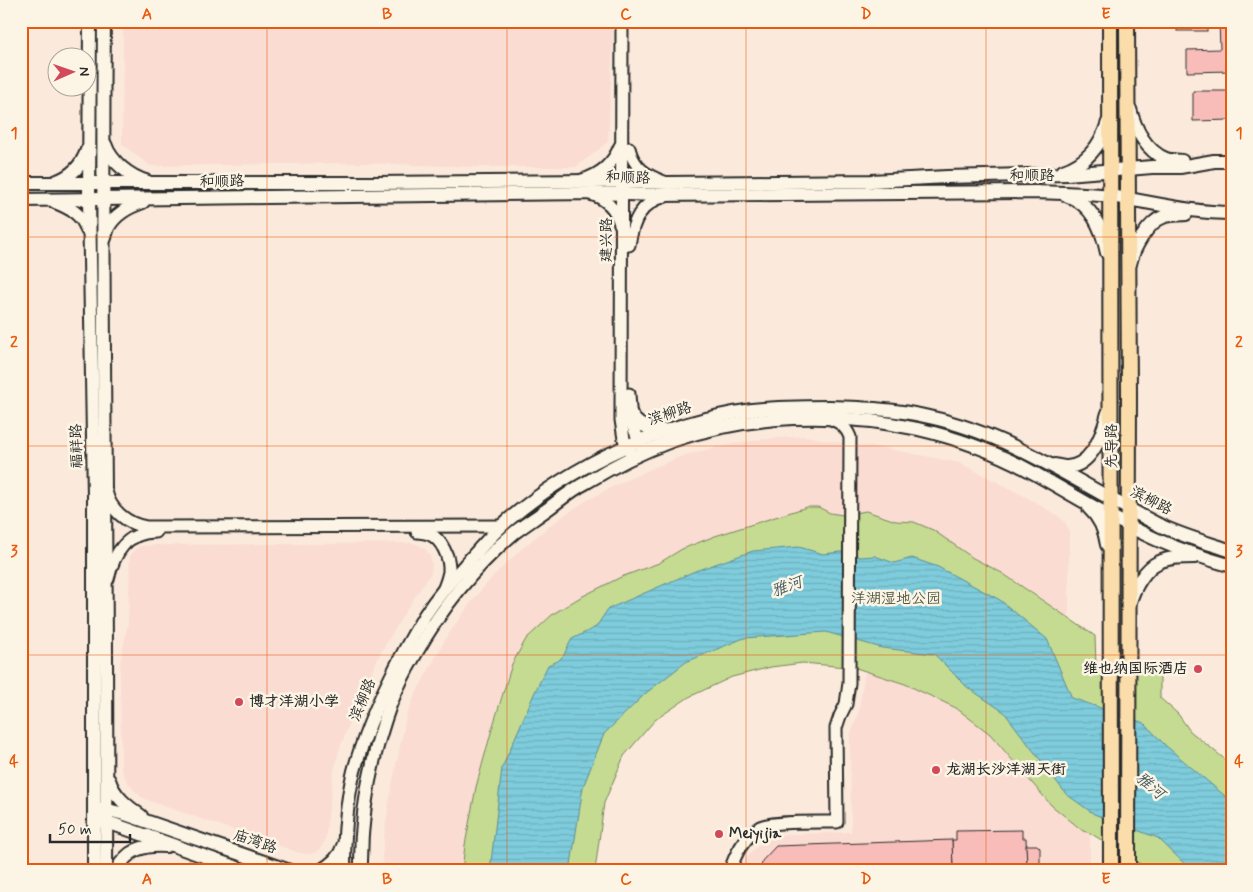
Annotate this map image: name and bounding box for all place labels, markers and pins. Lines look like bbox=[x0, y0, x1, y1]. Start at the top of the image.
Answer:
place label: 维也纳国际酒店 bbox=[1083, 659, 1188, 679]
marker: 维也纳国际酒店 bbox=[1192, 663, 1204, 675]
place label: 博才洋湖小学 bbox=[249, 692, 339, 712]
marker: 博才洋湖小学 bbox=[233, 696, 245, 708]
place label: 龙湖长沙洋湖天街 bbox=[946, 760, 1066, 780]
marker: 龙湖长沙洋湖天街 bbox=[930, 764, 942, 776]
place label: Meiyijia bbox=[729, 824, 782, 844]
marker: Meiyijia bbox=[713, 828, 725, 840]

